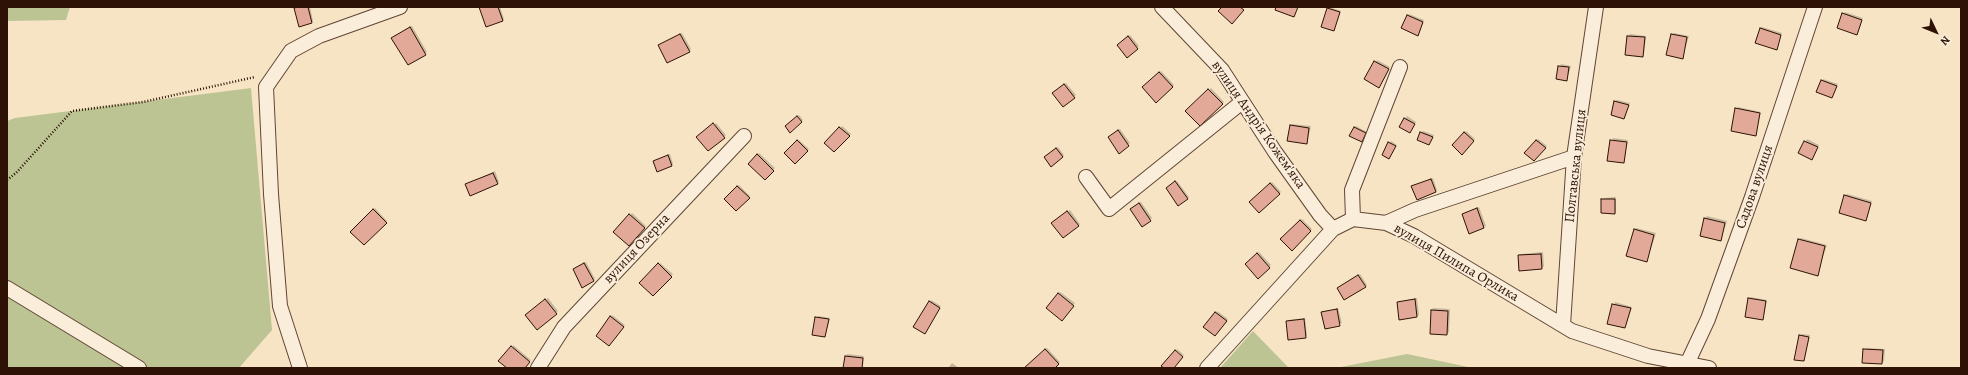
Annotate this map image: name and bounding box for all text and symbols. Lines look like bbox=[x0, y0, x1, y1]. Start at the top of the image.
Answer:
north arrow bbox=[1916, 12, 1956, 52]
text: N bbox=[1937, 32, 1953, 49]
street label: вулиця Андрія Кожем'яка bbox=[1207, 58, 1309, 192]
street label: Полтавська вулиця bbox=[1562, 108, 1590, 224]
street label: Садова вулиця bbox=[1733, 143, 1777, 231]
street label: вулиця Озерна bbox=[600, 211, 674, 287]
street label: вулиця Пилипа Орлика bbox=[1391, 220, 1521, 306]

